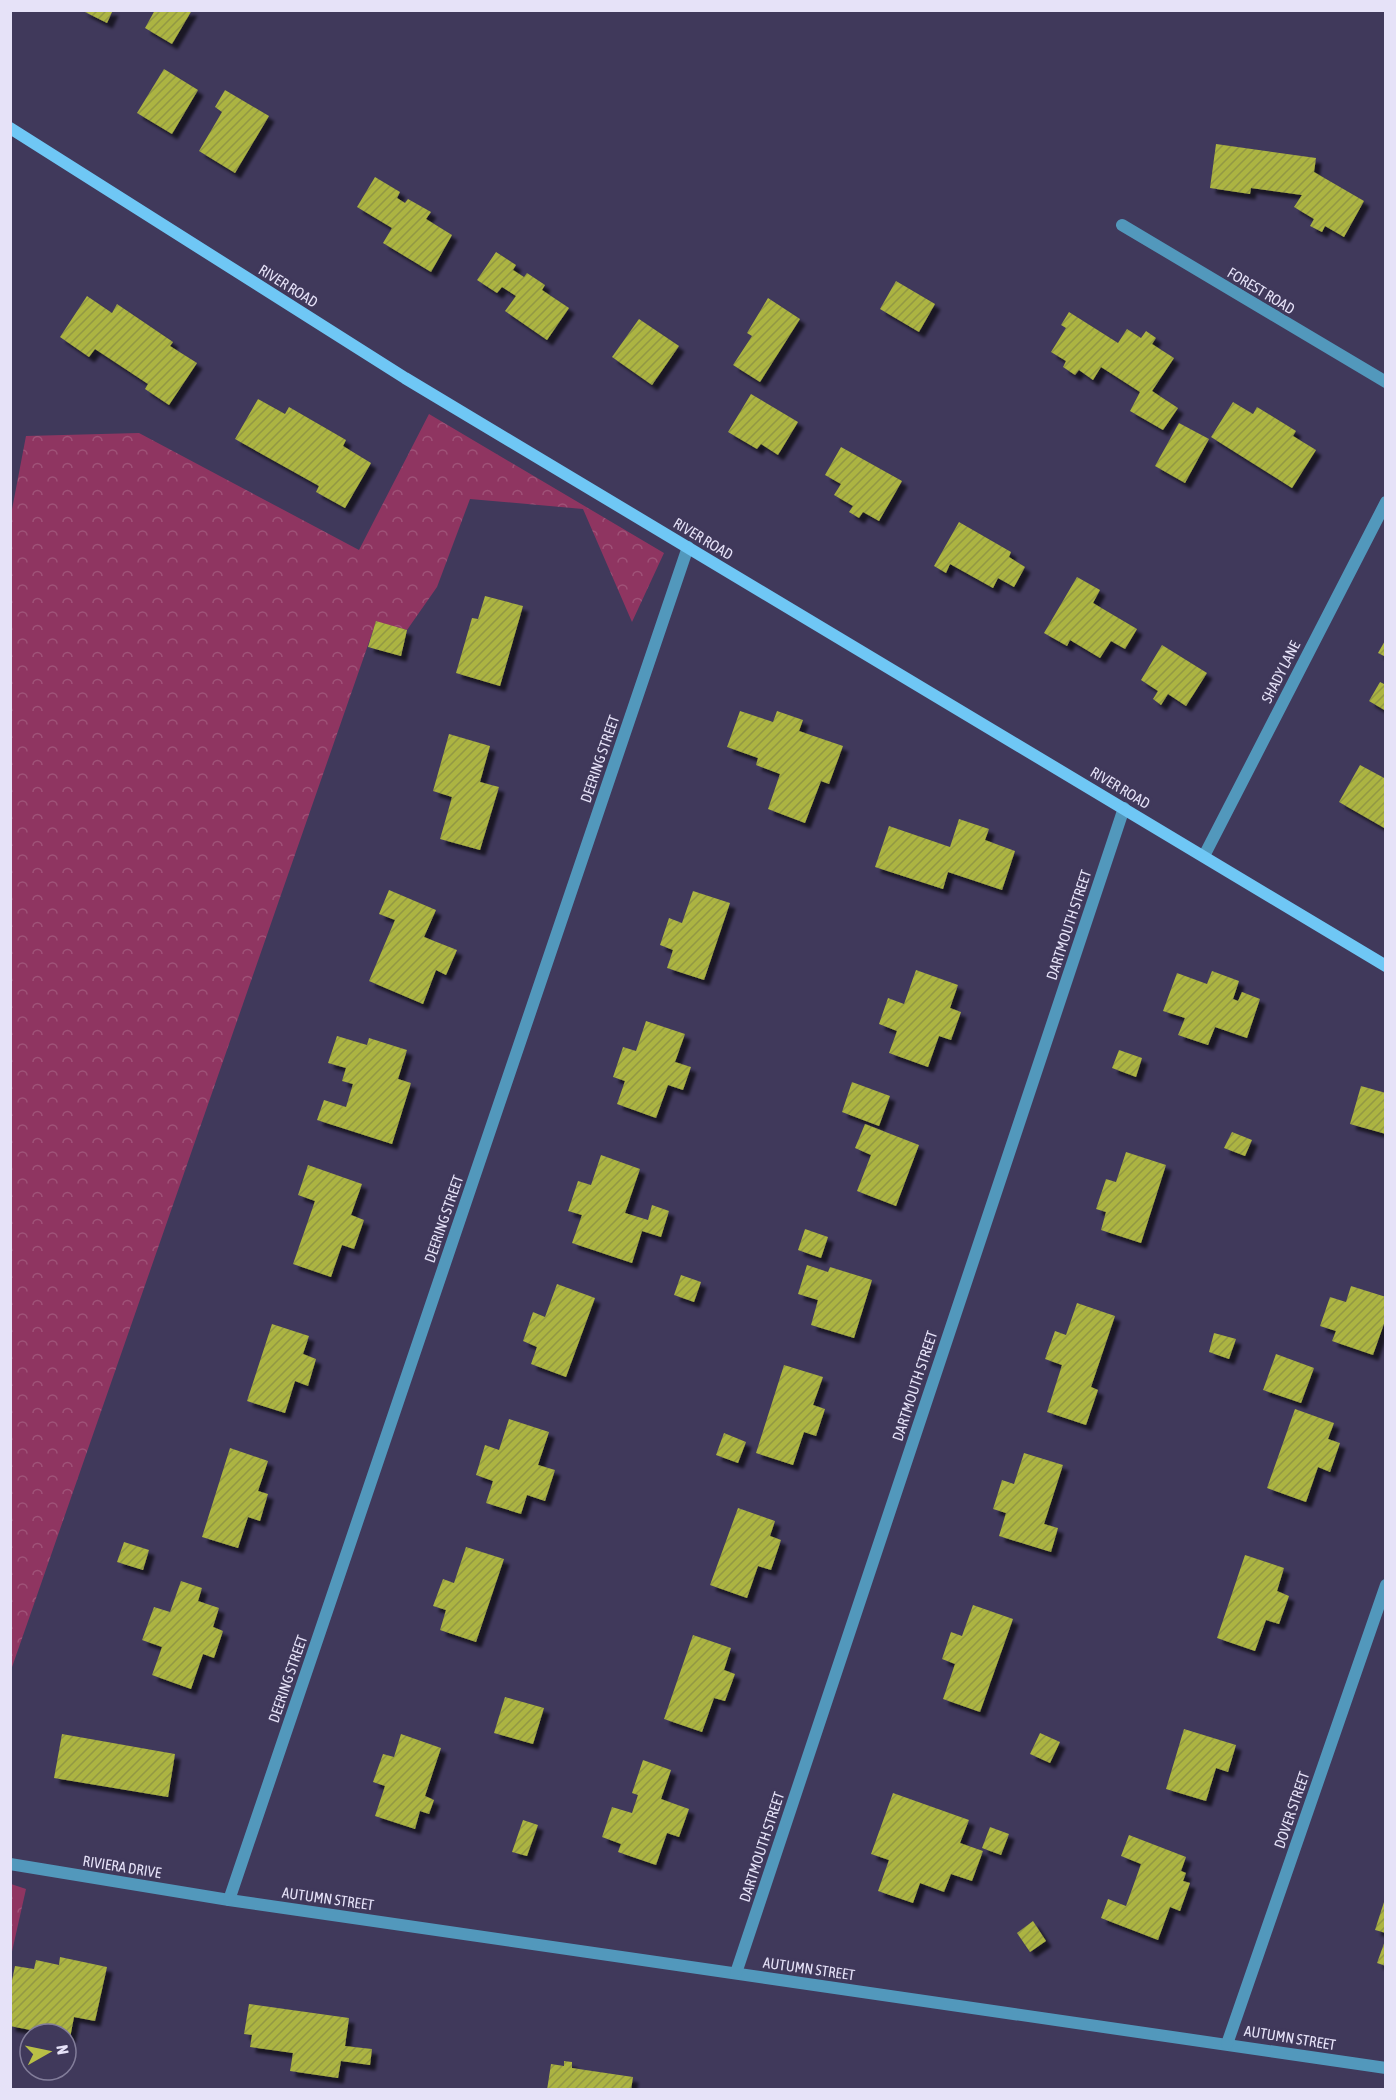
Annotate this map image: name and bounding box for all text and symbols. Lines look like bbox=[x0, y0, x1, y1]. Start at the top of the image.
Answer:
street label: RIVER ROAD bbox=[256, 261, 321, 310]
street label: FOREST ROAD bbox=[1225, 264, 1298, 317]
street label: RIVER ROAD bbox=[670, 514, 736, 563]
street label: SHADY LANE bbox=[1258, 637, 1304, 706]
street label: DEERING STREET bbox=[577, 713, 623, 805]
street label: RIVER ROAD bbox=[1087, 763, 1153, 812]
street label: DARTMOUTH STREET bbox=[1043, 867, 1094, 982]
street label: DEERING STREET bbox=[421, 1173, 467, 1265]
street label: DARTMOUTH STREET bbox=[889, 1328, 940, 1443]
street label: DEERING STREET bbox=[265, 1633, 311, 1725]
street label: DOVER STREET bbox=[1270, 1769, 1313, 1850]
street label: DARTMOUTH STREET bbox=[736, 1789, 787, 1904]
street label: RIVIERA DRIVE bbox=[82, 1852, 163, 1881]
street label: AUTUMN STREET bbox=[281, 1884, 375, 1913]
street label: AUTUMN STREET bbox=[762, 1954, 856, 1983]
north arrow bbox=[18, 2022, 78, 2082]
street label: AUTUMN STREET bbox=[1243, 2022, 1337, 2053]
text: N bbox=[53, 2044, 72, 2056]

